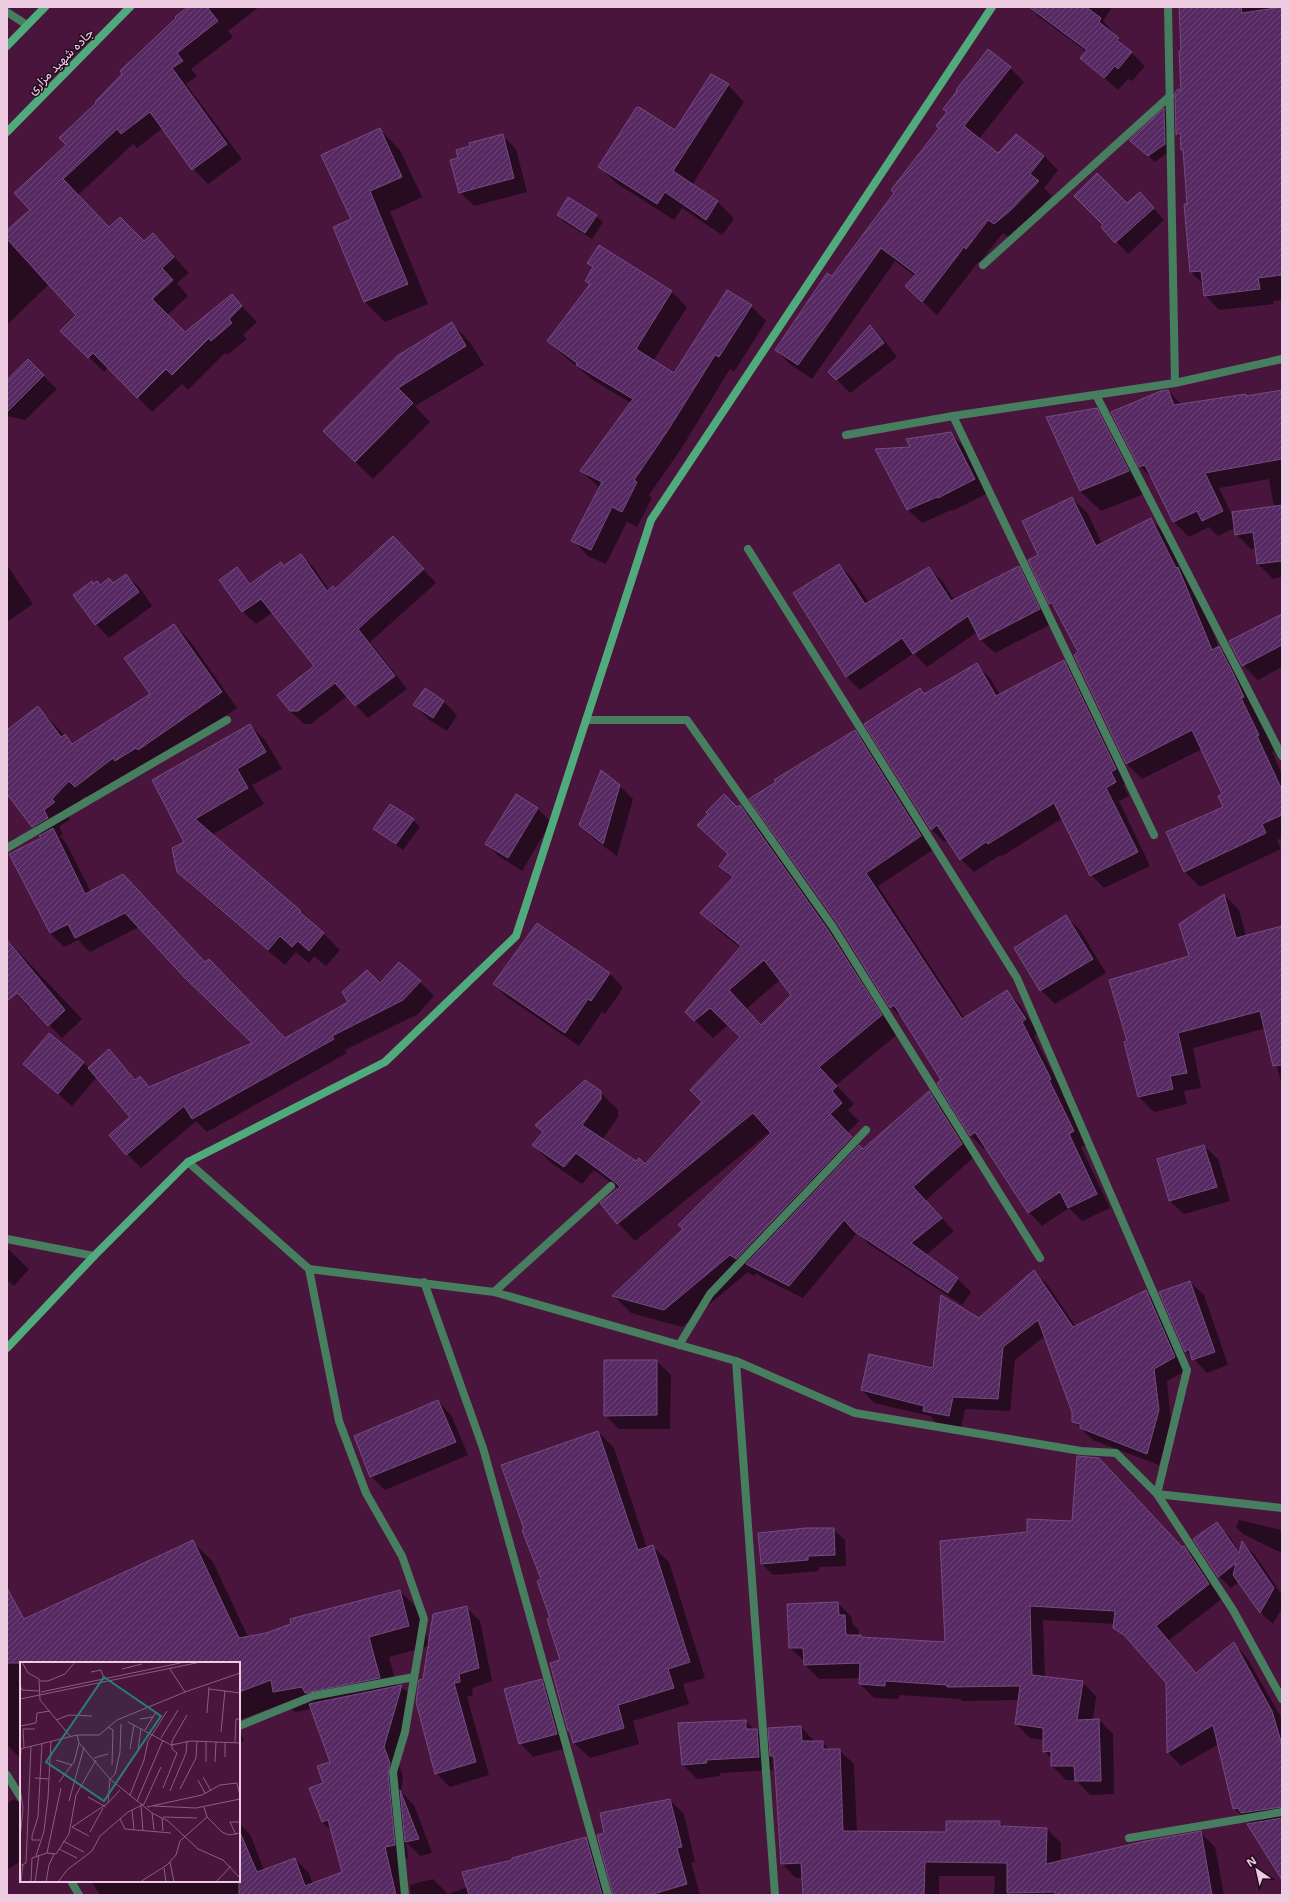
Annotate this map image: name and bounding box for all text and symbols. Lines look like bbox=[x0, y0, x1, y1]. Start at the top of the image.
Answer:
street label: جاده شهید مزاری bbox=[23, 24, 97, 98]
inset map bbox=[20, 1662, 240, 1882]
north arrow bbox=[1237, 1850, 1277, 1890]
text: N bbox=[1243, 1853, 1259, 1870]

